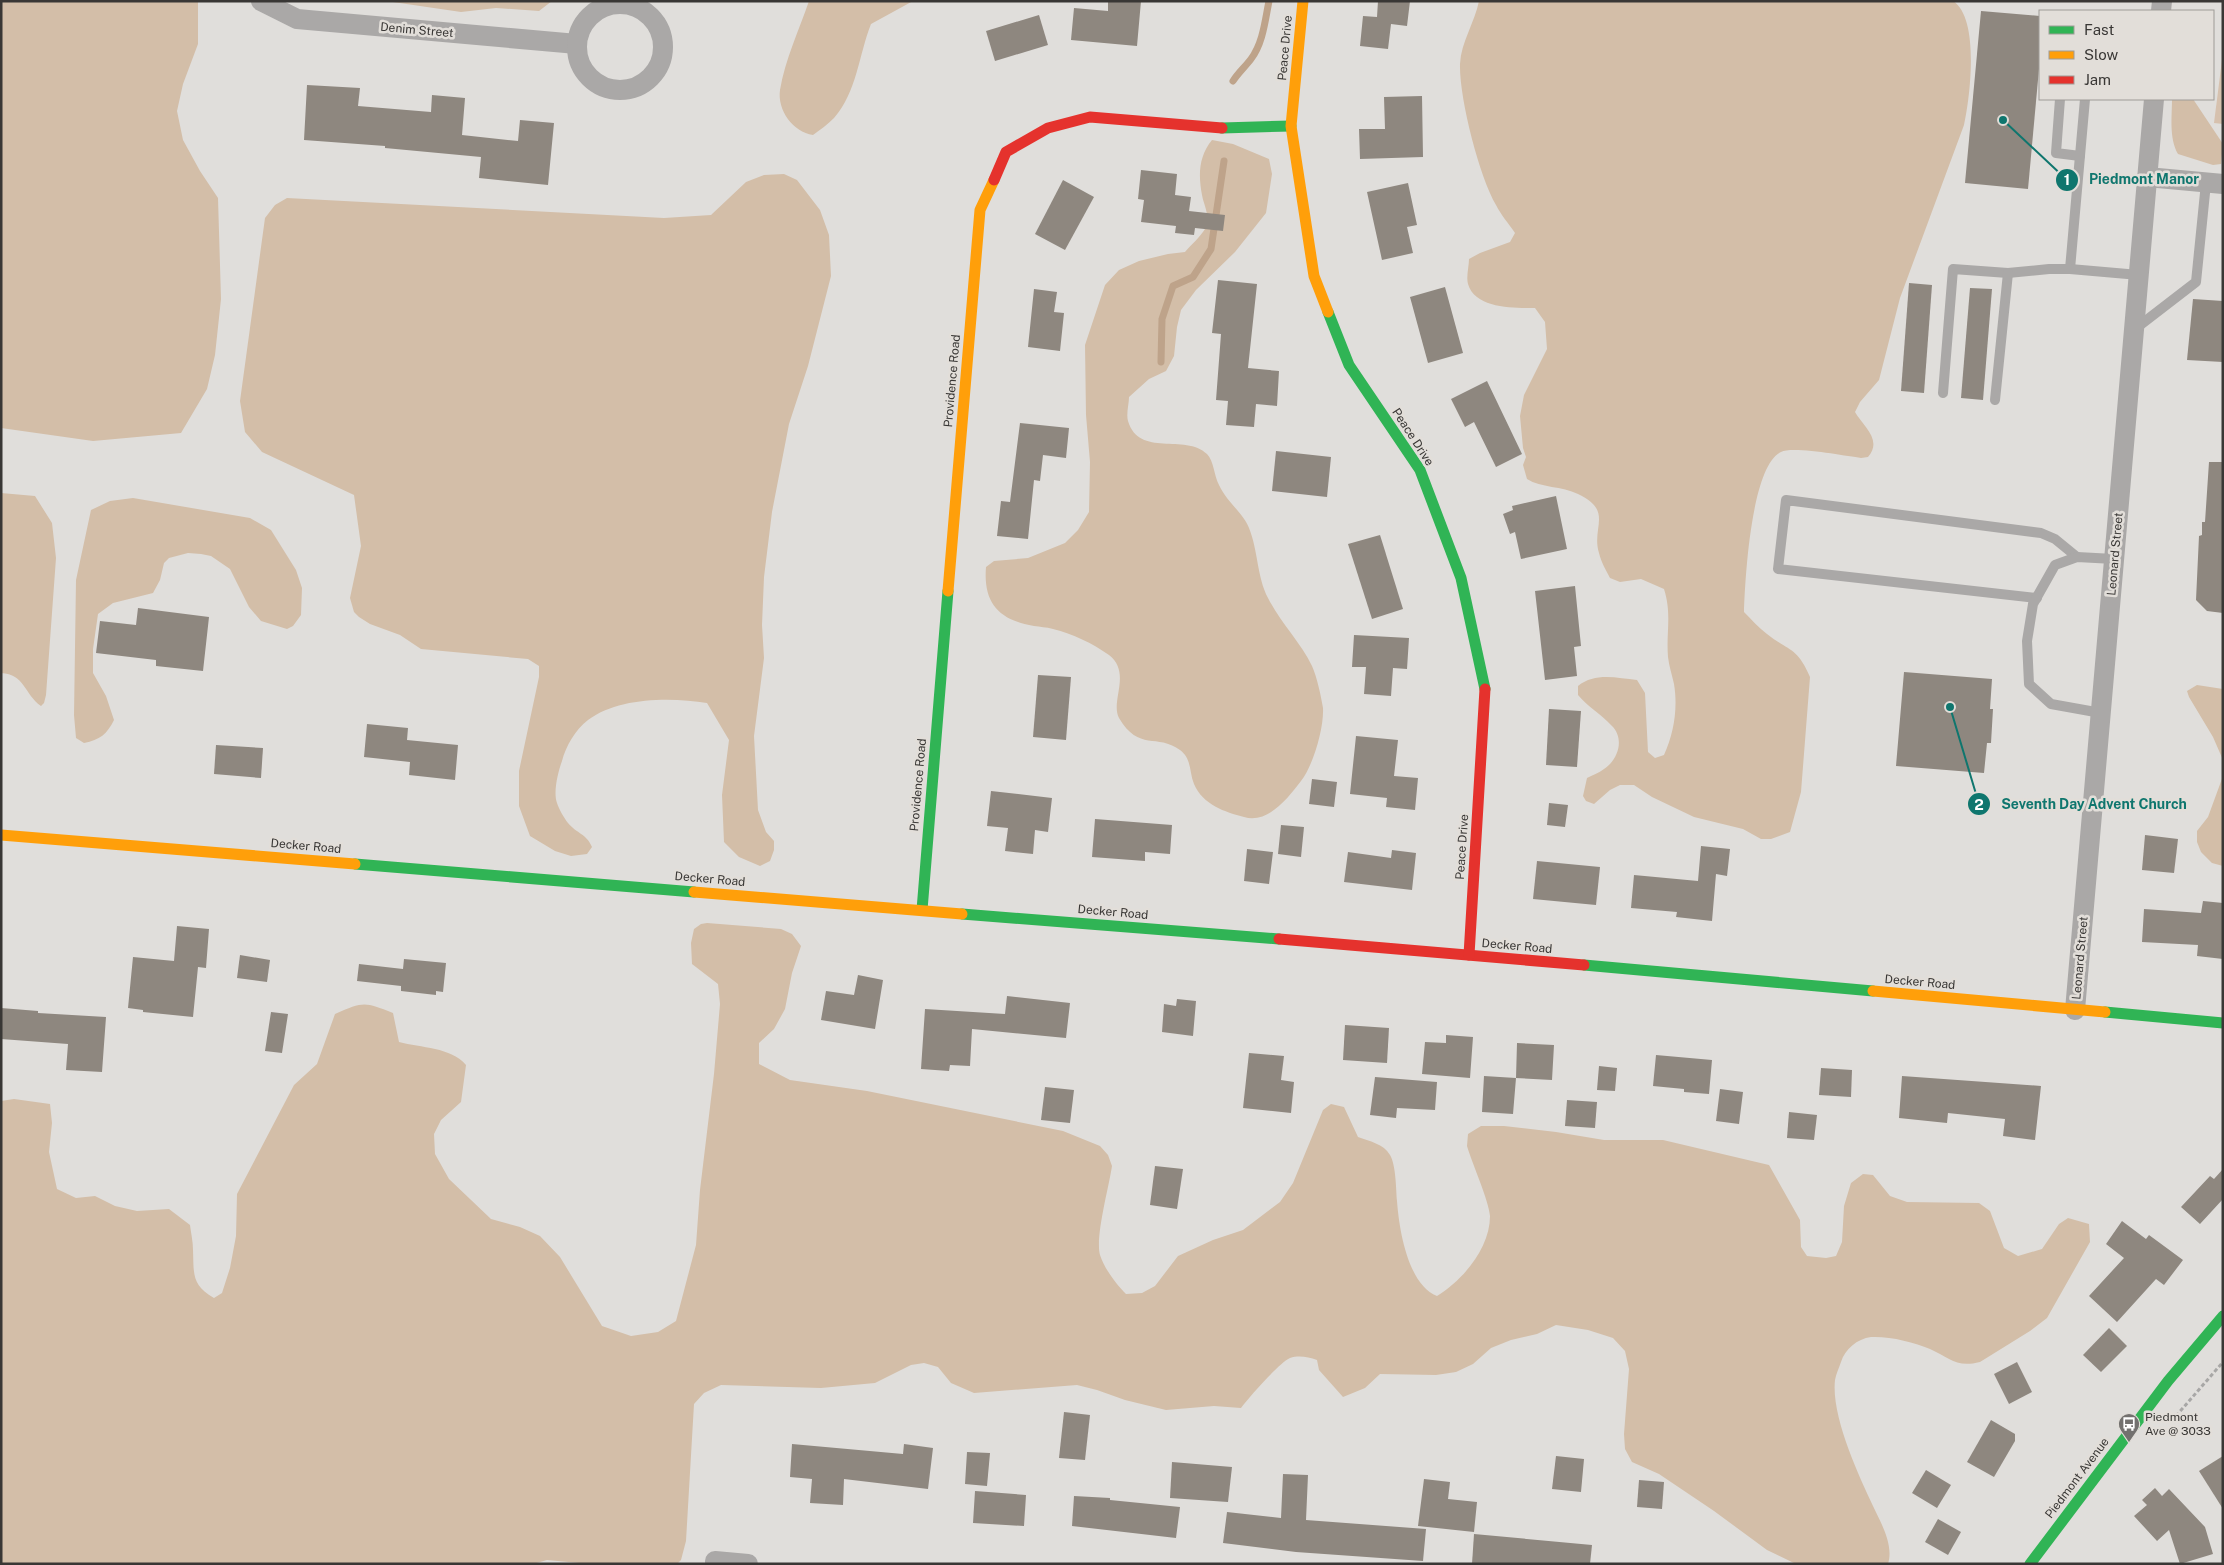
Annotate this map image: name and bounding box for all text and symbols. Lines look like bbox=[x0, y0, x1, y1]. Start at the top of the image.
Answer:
legend bbox=[2039, 10, 2214, 100]
street label: Peace Drive bbox=[1275, 14, 1295, 81]
street label: Denim Street bbox=[380, 20, 455, 40]
text: Fast bbox=[2084, 21, 2114, 38]
text: Slow bbox=[2084, 46, 2119, 63]
text: Jam bbox=[2084, 71, 2111, 88]
callout: Piedmont Manor bbox=[2054, 165, 2209, 194]
text: 1 bbox=[2064, 171, 2070, 188]
text: Piedmont Manor bbox=[2089, 171, 2199, 187]
street label: Providence Road bbox=[941, 334, 963, 428]
street label: Peace Drive bbox=[1389, 406, 1437, 469]
street label: Leonard Street bbox=[2104, 511, 2126, 596]
street label: Providence Road bbox=[907, 738, 929, 832]
callout: Seventh Day Advent Church bbox=[1966, 790, 2197, 819]
text: 2 bbox=[1974, 796, 1984, 813]
text: Seventh Day Advent Church bbox=[2001, 796, 2187, 812]
street label: Peace Drive bbox=[1453, 814, 1471, 880]
street label: Decker Road bbox=[270, 836, 342, 856]
street label: Decker Road bbox=[674, 869, 746, 889]
street label: Decker Road bbox=[1077, 902, 1149, 922]
street label: Leonard Street bbox=[2069, 915, 2091, 1000]
street label: Decker Road bbox=[1481, 936, 1553, 956]
street label: Decker Road bbox=[1884, 972, 1956, 992]
place label: Piedmont Ave @ 3033 bbox=[2145, 1410, 2211, 1438]
bus stop icon: Piedmont Ave @ 3033 bbox=[2117, 1412, 2141, 1443]
street label: Piedmont Avenue bbox=[2042, 1435, 2112, 1521]

